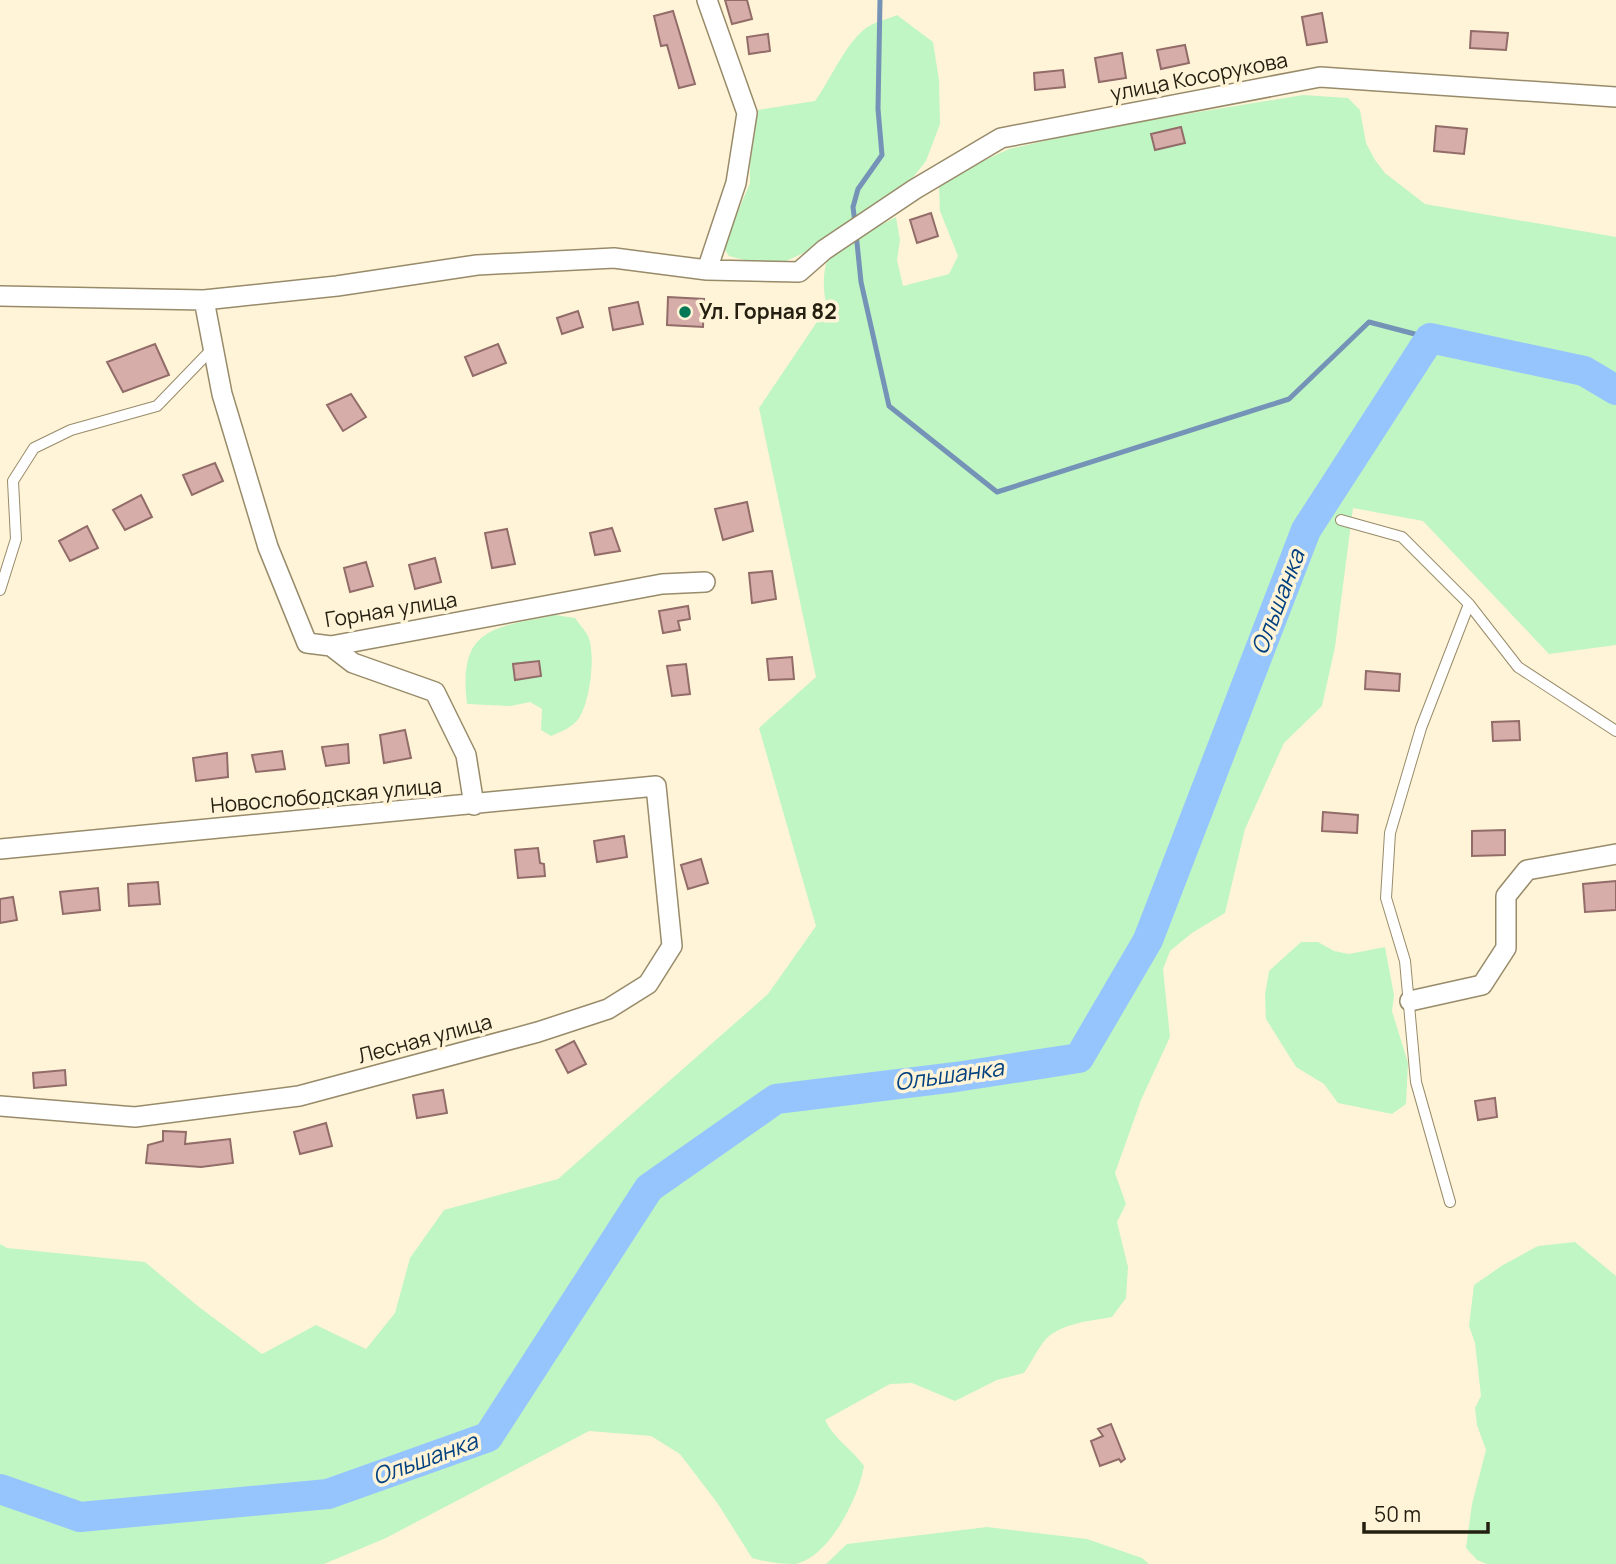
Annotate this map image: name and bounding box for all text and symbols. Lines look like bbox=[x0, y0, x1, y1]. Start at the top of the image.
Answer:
street label: улица Косорукова bbox=[1108, 45, 1290, 107]
place label: Ул. Горная 82 bbox=[699, 297, 837, 325]
marker: Ул. Горная 82 bbox=[677, 304, 693, 320]
water label: Ольшанка bbox=[1242, 544, 1312, 659]
street label: Горная улица bbox=[323, 585, 459, 633]
street label: Новослободская улица bbox=[209, 771, 443, 819]
street label: Лесная улица bbox=[355, 1007, 495, 1069]
water label: Ольшанка bbox=[892, 1050, 1007, 1097]
water label: Ольшанка bbox=[368, 1424, 483, 1492]
scale bar bbox=[1364, 1490, 1488, 1534]
text: 50 m bbox=[1374, 1500, 1421, 1528]

